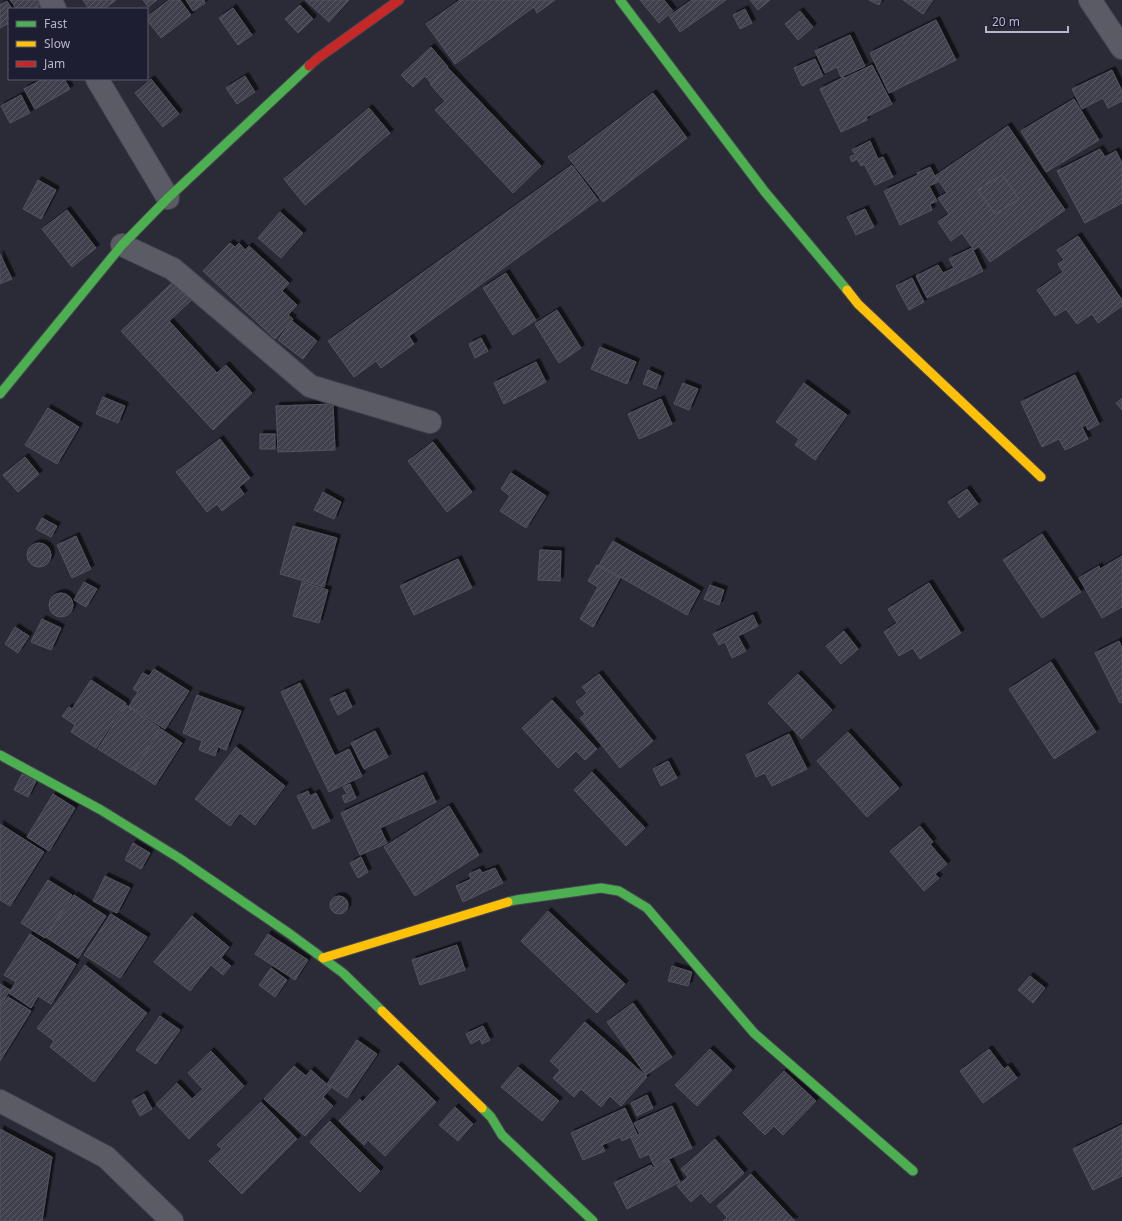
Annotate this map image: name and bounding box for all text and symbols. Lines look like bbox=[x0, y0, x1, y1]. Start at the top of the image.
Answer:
legend bbox=[8, 8, 148, 80]
scale bar bbox=[986, 8, 1068, 34]
text: 20 m bbox=[992, 13, 1020, 30]
text: Fast bbox=[44, 15, 68, 32]
text: Slow bbox=[44, 35, 71, 52]
text: Jam bbox=[43, 55, 65, 72]

